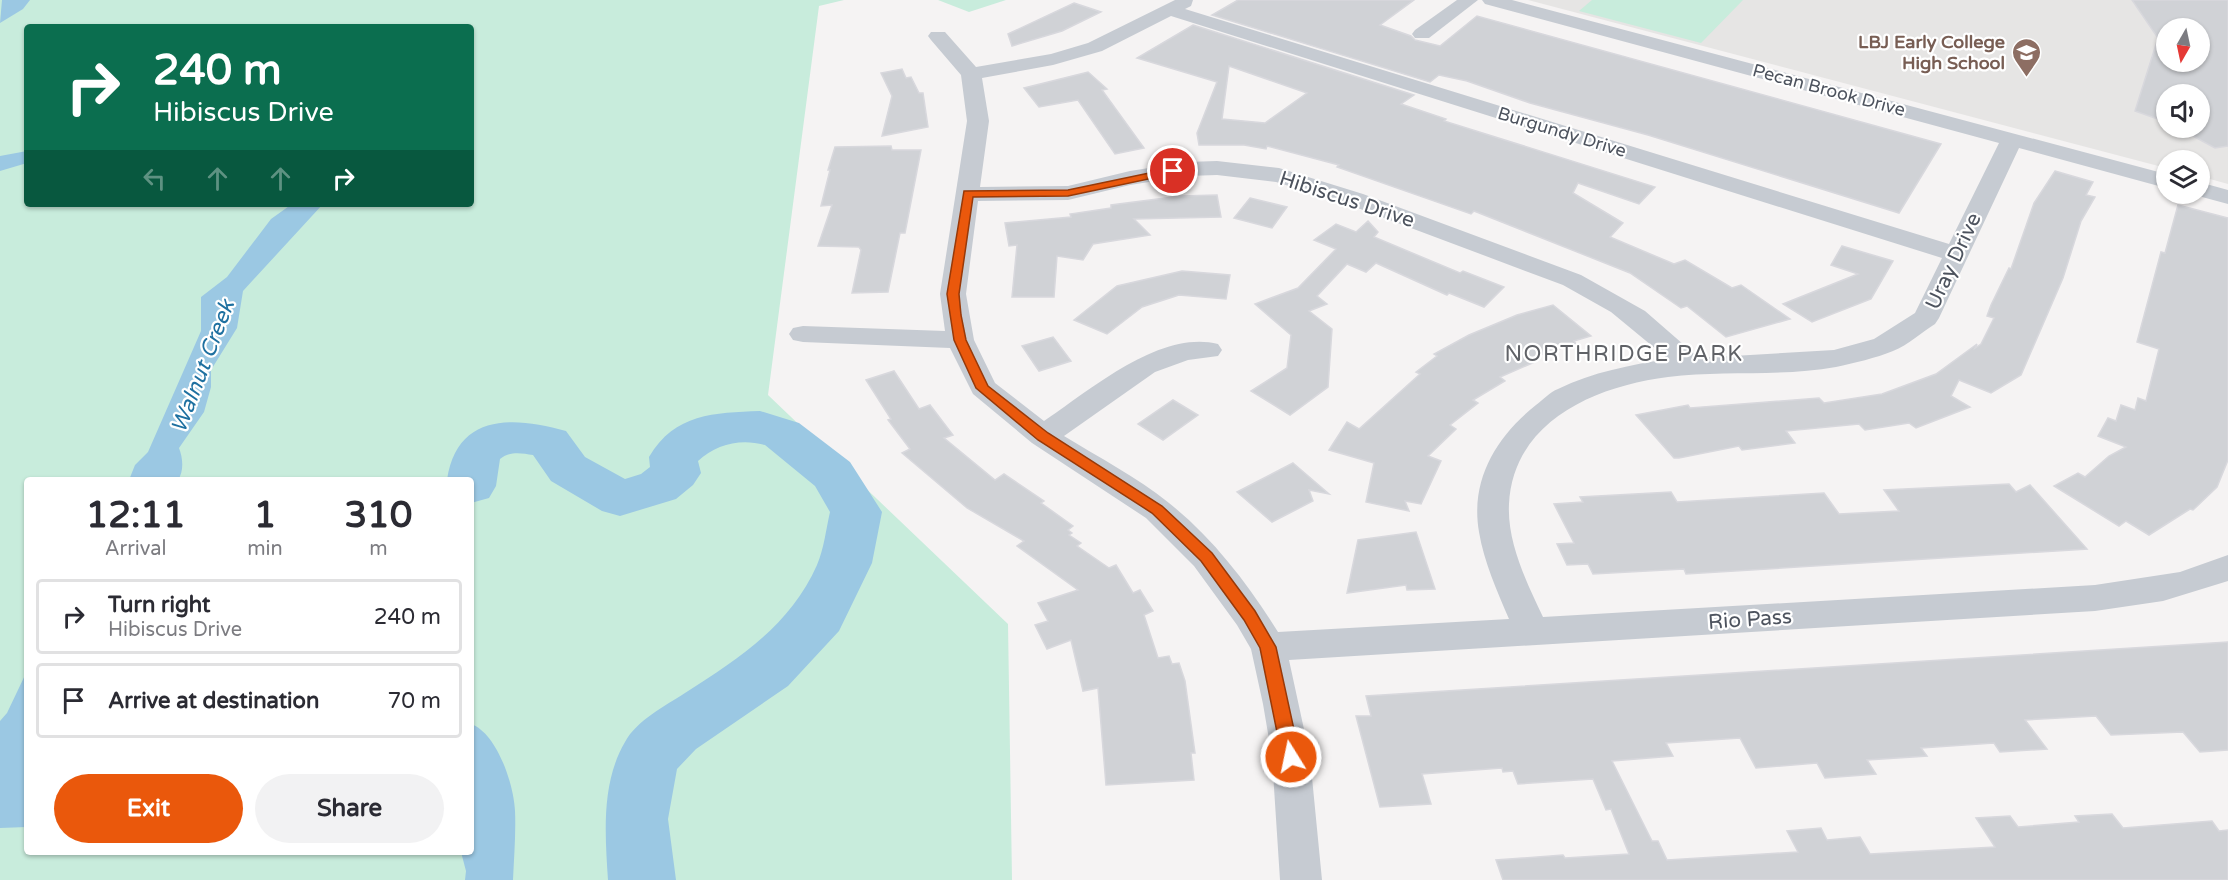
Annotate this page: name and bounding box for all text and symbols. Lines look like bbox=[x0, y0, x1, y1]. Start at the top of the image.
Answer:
north arrow bbox=[2156, 18, 2210, 72]
map controls bbox=[2156, 18, 2210, 204]
place label: LBJ Early College High School bbox=[1858, 31, 2005, 74]
school or university icon: LBJ Early College High School bbox=[2010, 36, 2042, 78]
text: 240 m bbox=[153, 45, 282, 96]
icon: right bbox=[54, 48, 132, 126]
street label: Pecan Brook Drive bbox=[1750, 59, 1908, 121]
button: sound bbox=[2156, 84, 2210, 138]
text: Hibiscus Drive bbox=[153, 96, 334, 129]
street label: Burgundy Drive bbox=[1495, 102, 1629, 162]
pin bbox=[1147, 145, 1198, 196]
button: layers bbox=[2156, 150, 2210, 204]
icon: arrive bbox=[1156, 154, 1189, 187]
icon: left bbox=[138, 162, 171, 195]
icon: ahead bbox=[201, 162, 234, 195]
icon: ahead bbox=[264, 162, 297, 195]
icon: right bbox=[327, 162, 360, 195]
street label: Hibiscus Drive bbox=[1276, 166, 1418, 233]
street label: Uray Drive bbox=[1920, 209, 1987, 313]
water label: Walnut Creek bbox=[166, 294, 241, 436]
district label: NORTHRIDGE PARK bbox=[1504, 341, 1744, 367]
text: 12:11 bbox=[86, 494, 186, 537]
text: 1 bbox=[254, 494, 276, 537]
text: 310 bbox=[344, 494, 412, 537]
text: Arrival bbox=[105, 537, 167, 561]
text: min bbox=[247, 537, 283, 561]
text: m bbox=[369, 537, 388, 561]
text: Turn right bbox=[108, 592, 210, 618]
icon: right bbox=[57, 600, 90, 633]
text: 240 m bbox=[374, 604, 441, 630]
street label: Rio Pass bbox=[1707, 604, 1793, 635]
text: Hibiscus Drive bbox=[108, 618, 242, 642]
icon: arrive bbox=[57, 684, 90, 717]
text: Arrive at destination bbox=[108, 688, 319, 714]
text: 70 m bbox=[387, 688, 441, 714]
position arrow bbox=[1259, 725, 1323, 789]
button: Exit bbox=[54, 774, 243, 843]
button: Share bbox=[255, 774, 444, 843]

